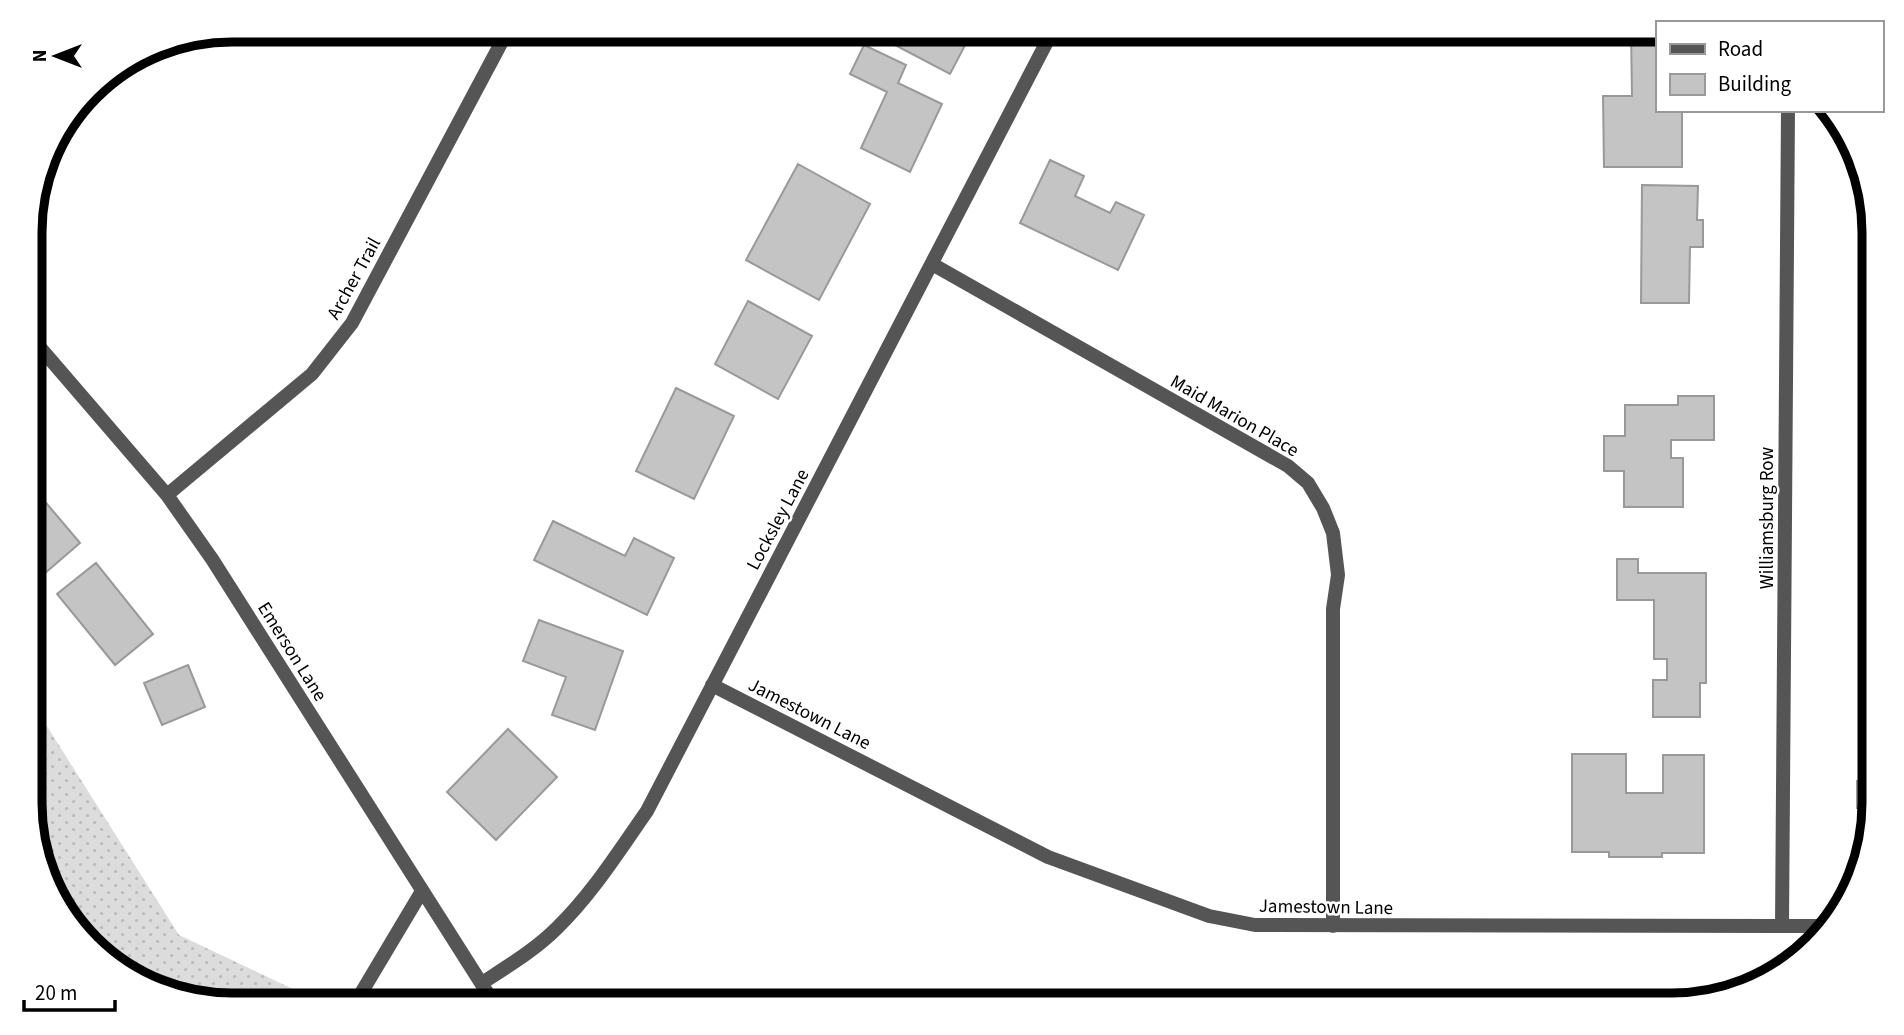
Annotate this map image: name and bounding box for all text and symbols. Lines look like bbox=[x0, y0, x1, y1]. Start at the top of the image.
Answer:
north arrow bbox=[21, 21, 91, 91]
legend bbox=[1656, 21, 1883, 112]
text: Road bbox=[1718, 34, 1763, 64]
text: N bbox=[27, 50, 54, 62]
text: Building bbox=[1718, 69, 1792, 99]
street label: Archer Trail bbox=[321, 233, 388, 325]
street label: Maid Marion Place bbox=[1165, 369, 1304, 464]
street label: Williamsburg Row bbox=[1754, 446, 1781, 589]
street label: Locksley Lane bbox=[740, 464, 816, 575]
street label: Emerson Lane bbox=[250, 597, 333, 707]
street label: Jamestown Lane bbox=[743, 672, 875, 757]
street label: Jamestown Lane bbox=[1259, 893, 1393, 922]
scale bar bbox=[24, 968, 116, 1012]
text: 20 m bbox=[35, 978, 77, 1008]

